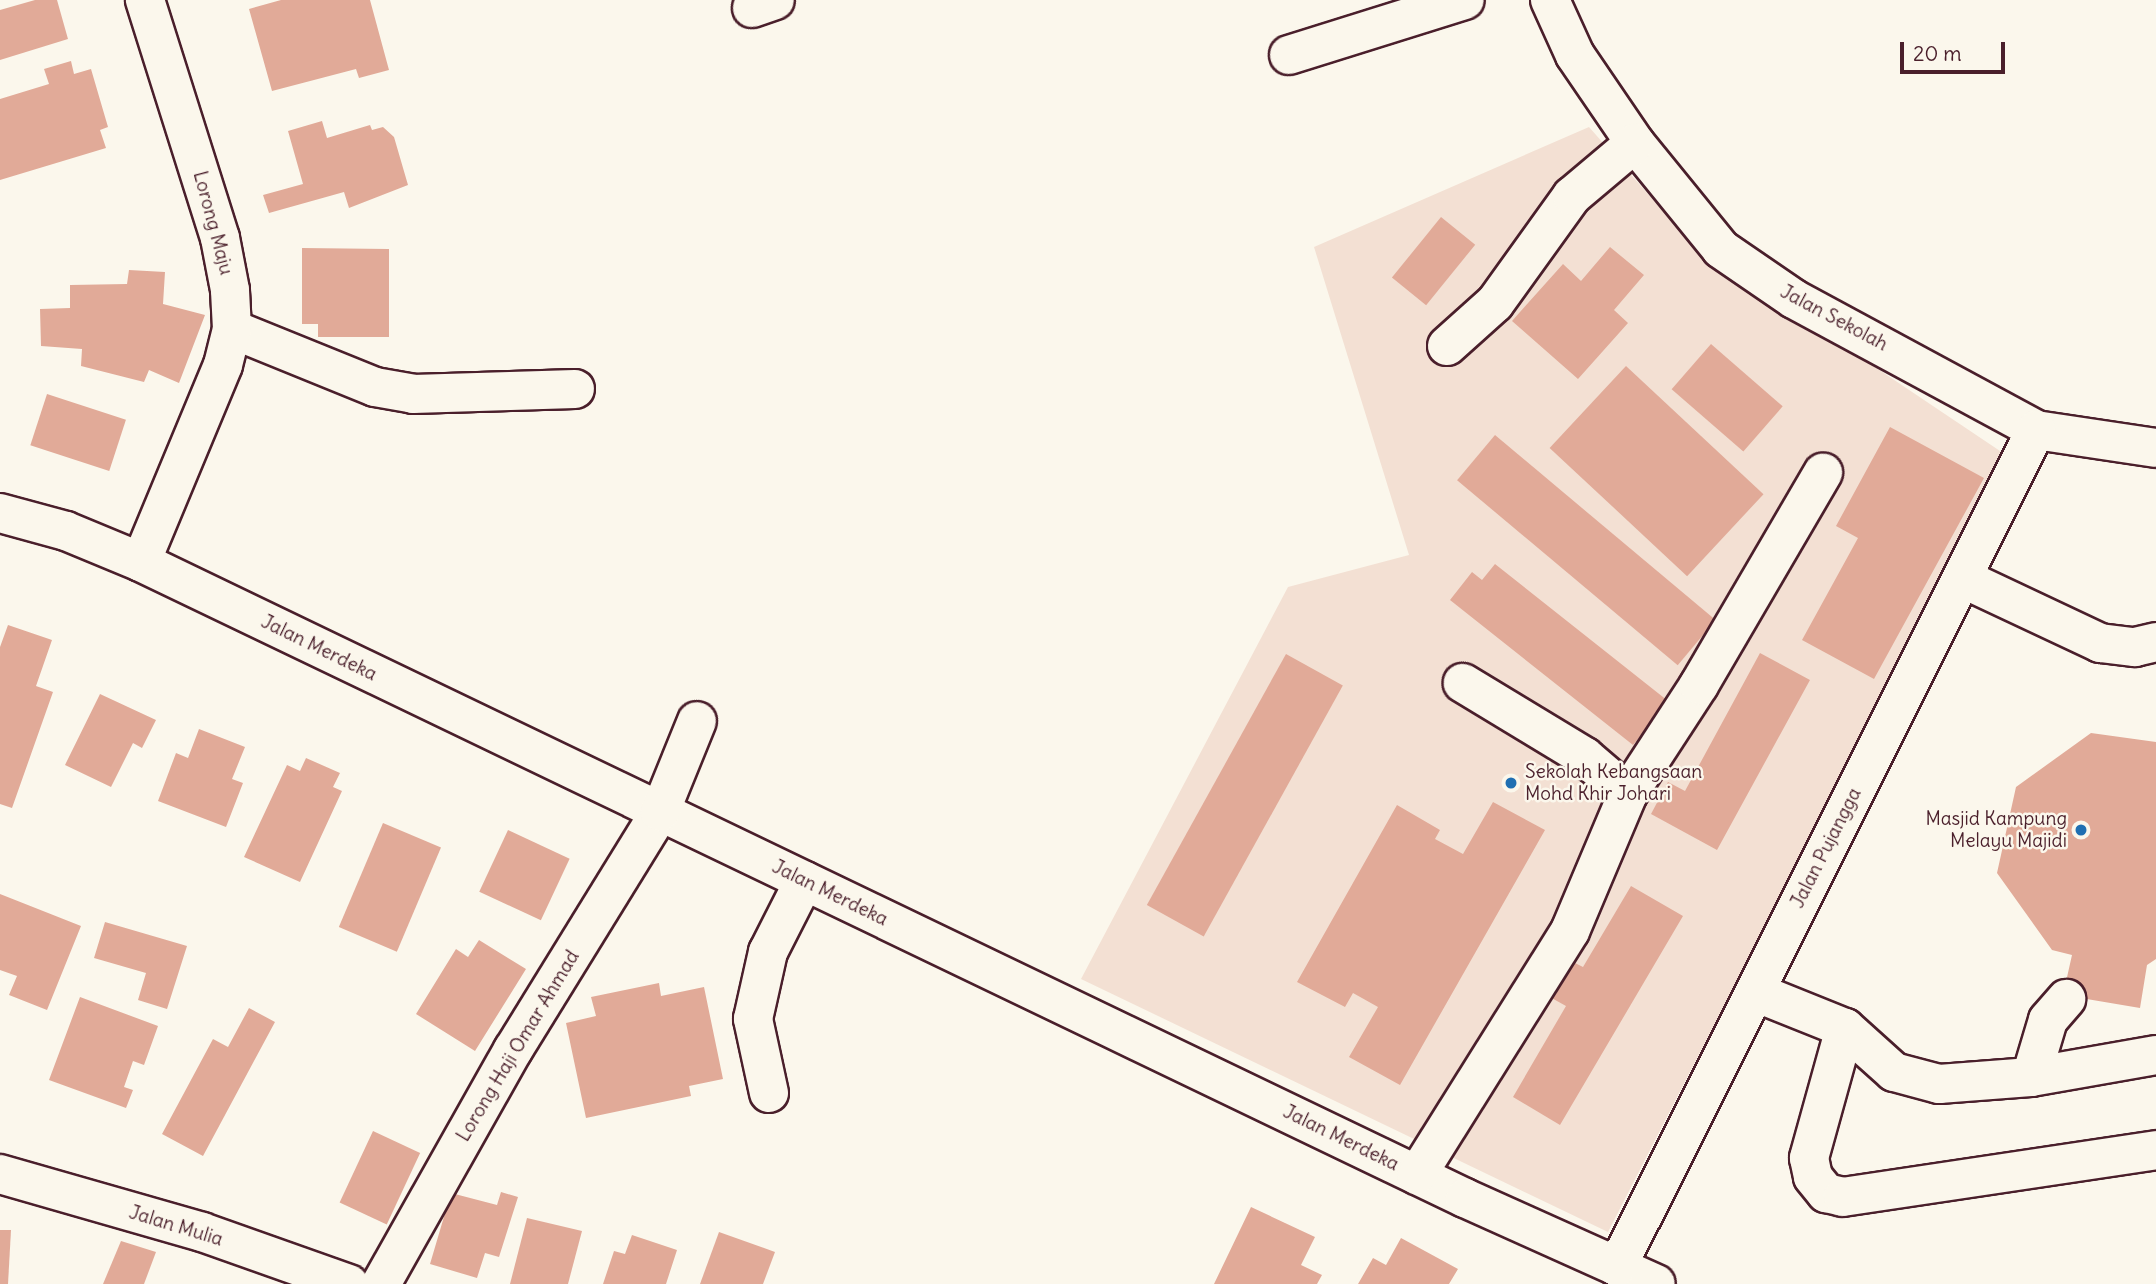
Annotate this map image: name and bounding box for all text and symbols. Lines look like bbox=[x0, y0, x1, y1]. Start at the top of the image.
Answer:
scale bar bbox=[1904, 28, 2009, 72]
text: 20 m bbox=[1913, 40, 1962, 67]
street label: Lorong Maju bbox=[188, 169, 238, 277]
street label: Jalan Sekolah bbox=[1776, 280, 1892, 356]
street label: Jalan Merdeka bbox=[257, 610, 381, 686]
place label: Sekolah Kebangsaan Mohd Khir Johari bbox=[1525, 761, 1702, 805]
marker: Sekolah Kebangsaan Mohd Khir Johari bbox=[1503, 775, 1519, 791]
street label: Jalan Pujangga bbox=[1786, 784, 1866, 912]
place label: Masjid Kampung Melayu Majidi bbox=[1925, 808, 2067, 852]
marker: Masjid Kampung Melayu Majidi bbox=[2073, 822, 2089, 838]
street label: Jalan Merdeka bbox=[768, 855, 892, 931]
street label: Lorong Haji Omar Ahmad bbox=[452, 946, 584, 1146]
street label: Jalan Merdeka bbox=[1279, 1100, 1403, 1176]
street label: Jalan Mulia bbox=[126, 1201, 226, 1251]

